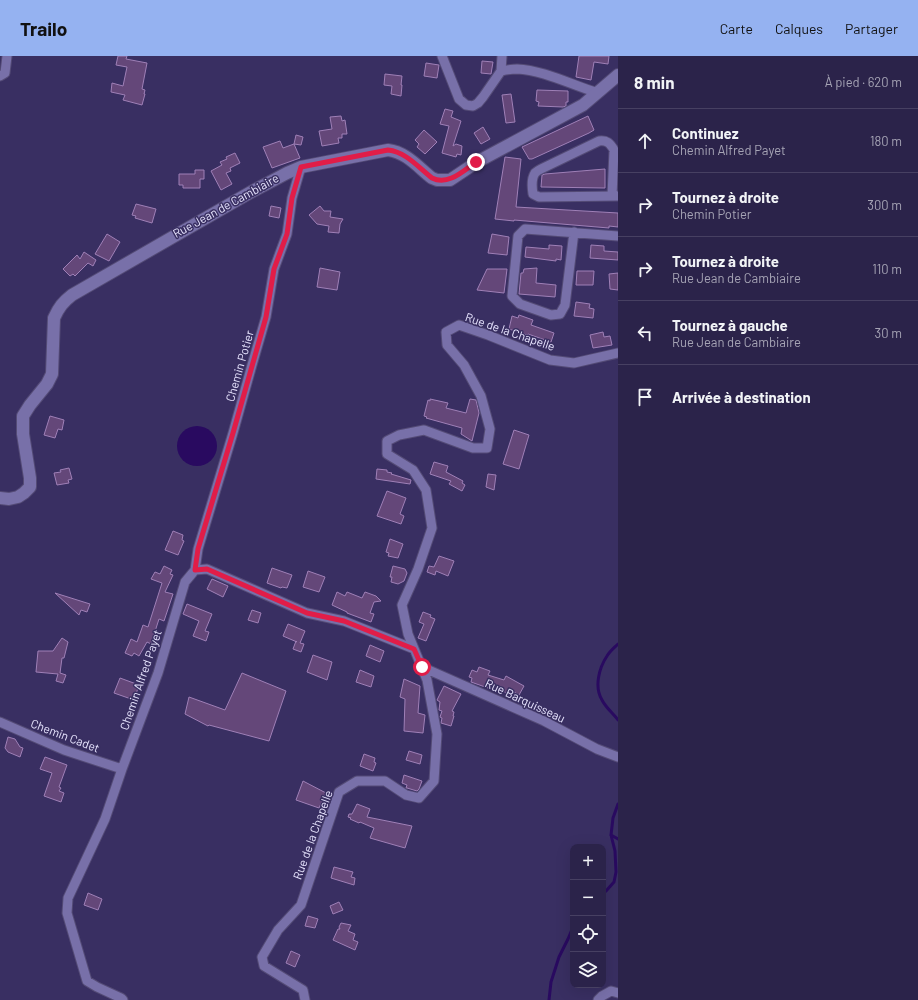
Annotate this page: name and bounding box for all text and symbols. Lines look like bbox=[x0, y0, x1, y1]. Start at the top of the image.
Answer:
text: Trailo bbox=[20, 17, 67, 40]
text: Carte bbox=[720, 20, 753, 37]
text: Calques bbox=[775, 20, 823, 37]
text: Partager bbox=[845, 20, 898, 37]
text: 8 min bbox=[634, 72, 674, 92]
text: À pied · 620 m bbox=[825, 74, 902, 90]
text: Continuez bbox=[672, 124, 739, 142]
icon: ahead bbox=[634, 130, 656, 152]
text: 180 m bbox=[870, 133, 902, 149]
text: Chemin Alfred Payet bbox=[672, 142, 786, 158]
route end bbox=[467, 153, 485, 171]
street label: Rue Jean de Cambiaire bbox=[170, 170, 281, 240]
text: Tournez à droite bbox=[672, 188, 779, 206]
icon: right bbox=[634, 194, 656, 216]
text: 300 m bbox=[867, 197, 902, 213]
text: Chemin Potier bbox=[672, 206, 752, 222]
text: Tournez à droite bbox=[672, 252, 779, 270]
icon: right bbox=[634, 258, 656, 280]
text: 110 m bbox=[872, 261, 902, 277]
text: Rue Jean de Cambiaire bbox=[672, 270, 801, 286]
street label: Rue de la Chapelle bbox=[464, 309, 557, 353]
text: Tournez à gauche bbox=[672, 316, 788, 334]
icon: left bbox=[634, 322, 656, 344]
text: 30 m bbox=[875, 325, 902, 341]
street label: Chemin Potier bbox=[222, 328, 256, 403]
text: Rue Jean de Cambiaire bbox=[672, 334, 801, 350]
icon: arrive bbox=[634, 386, 656, 408]
text: Arrivée à destination bbox=[672, 388, 811, 406]
street label: Chemin Alfred Payet bbox=[116, 628, 164, 732]
route start bbox=[413, 658, 431, 676]
street label: Rue Barquisseau bbox=[483, 675, 568, 725]
street label: Chemin Cadet bbox=[29, 716, 102, 755]
street label: Rue de la Chapelle bbox=[289, 788, 335, 881]
map controls bbox=[570, 844, 606, 988]
button: + bbox=[570, 844, 606, 880]
button: − bbox=[570, 880, 606, 916]
button: locate bbox=[570, 916, 606, 952]
button: layers bbox=[570, 952, 606, 988]

